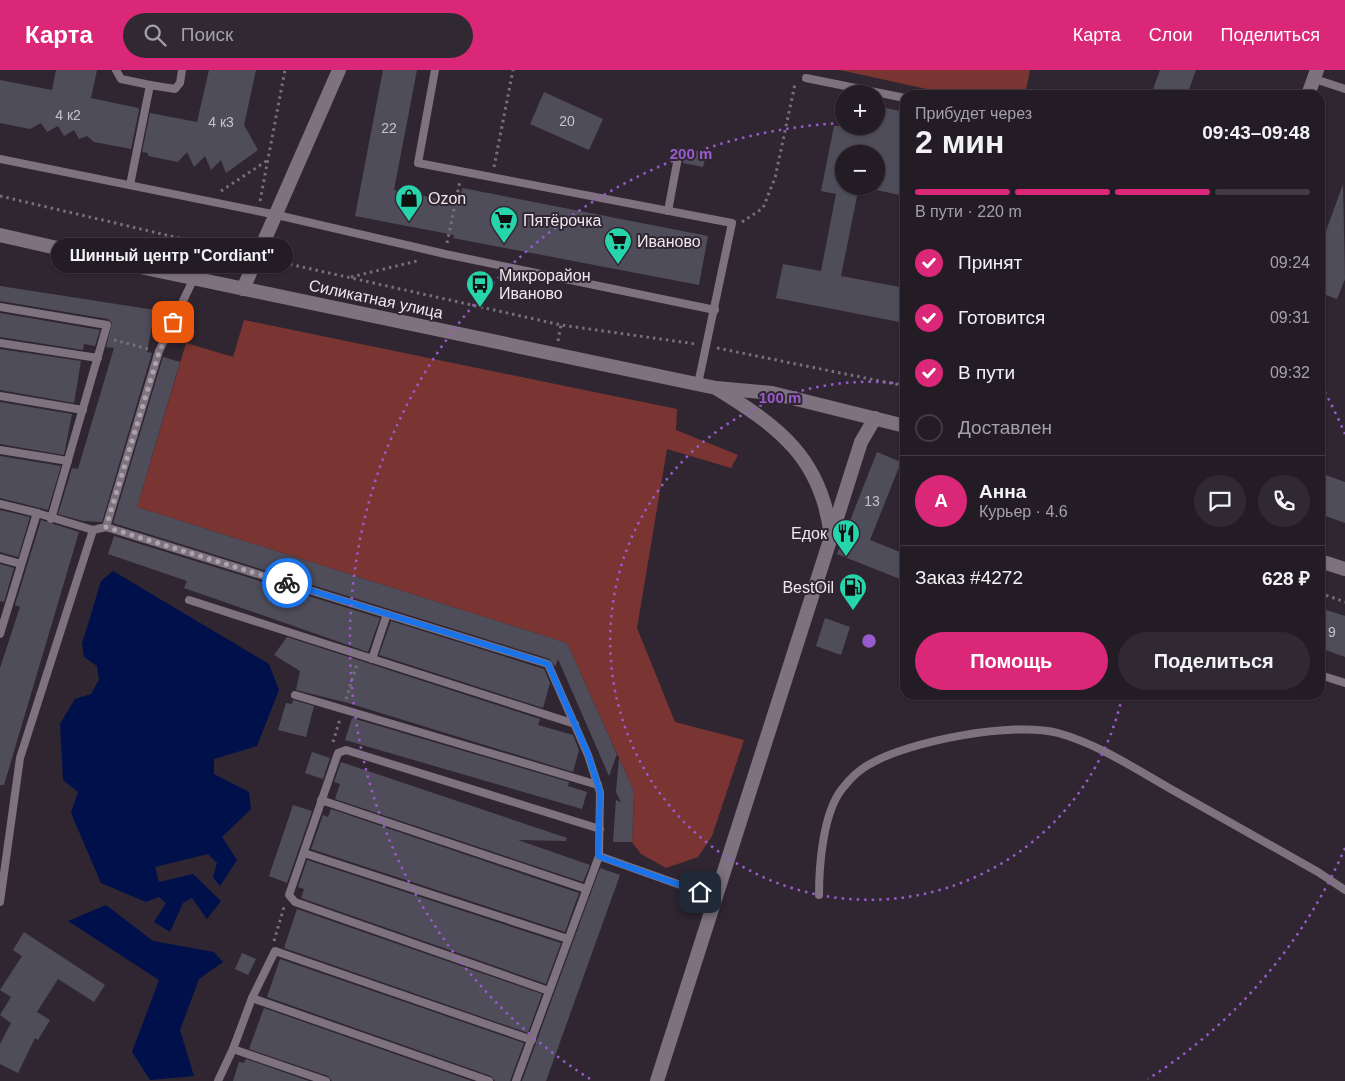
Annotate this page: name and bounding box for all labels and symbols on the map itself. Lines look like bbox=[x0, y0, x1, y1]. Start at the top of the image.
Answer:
house number: 4 к2 bbox=[55, 107, 81, 123]
house number: 20 bbox=[559, 113, 575, 129]
house number: 4 к3 bbox=[208, 114, 234, 130]
house number: 22 bbox=[381, 120, 397, 136]
text: 200 m bbox=[670, 145, 712, 162]
shop icon: Ozon bbox=[394, 183, 424, 222]
place label: Ozon bbox=[428, 190, 466, 207]
supermarket icon: Пятёрочка bbox=[489, 205, 519, 244]
place label: Пятёрочка bbox=[523, 212, 602, 229]
supermarket icon: Иваново bbox=[603, 226, 633, 265]
place label: Иваново bbox=[637, 233, 701, 250]
callout: Шинный центр "Cordiant" bbox=[52, 237, 294, 272]
place label: Микрорайон Иваново bbox=[499, 267, 591, 302]
bus stop icon: Микрорайон Иваново bbox=[465, 269, 495, 308]
street label: Силикатная улица bbox=[307, 276, 445, 322]
pin bbox=[152, 301, 194, 343]
text: 100 m bbox=[759, 389, 801, 406]
house number: 13 bbox=[864, 493, 880, 509]
restaurant icon: Едок bbox=[831, 518, 861, 557]
place label: Едок bbox=[791, 525, 828, 542]
courier bbox=[262, 558, 312, 608]
fuel station icon: BestOil bbox=[838, 572, 868, 611]
place label: BestOil bbox=[782, 579, 834, 596]
house number: 9 bbox=[1328, 624, 1336, 640]
centre of rings bbox=[860, 632, 878, 650]
pin bbox=[679, 871, 721, 913]

